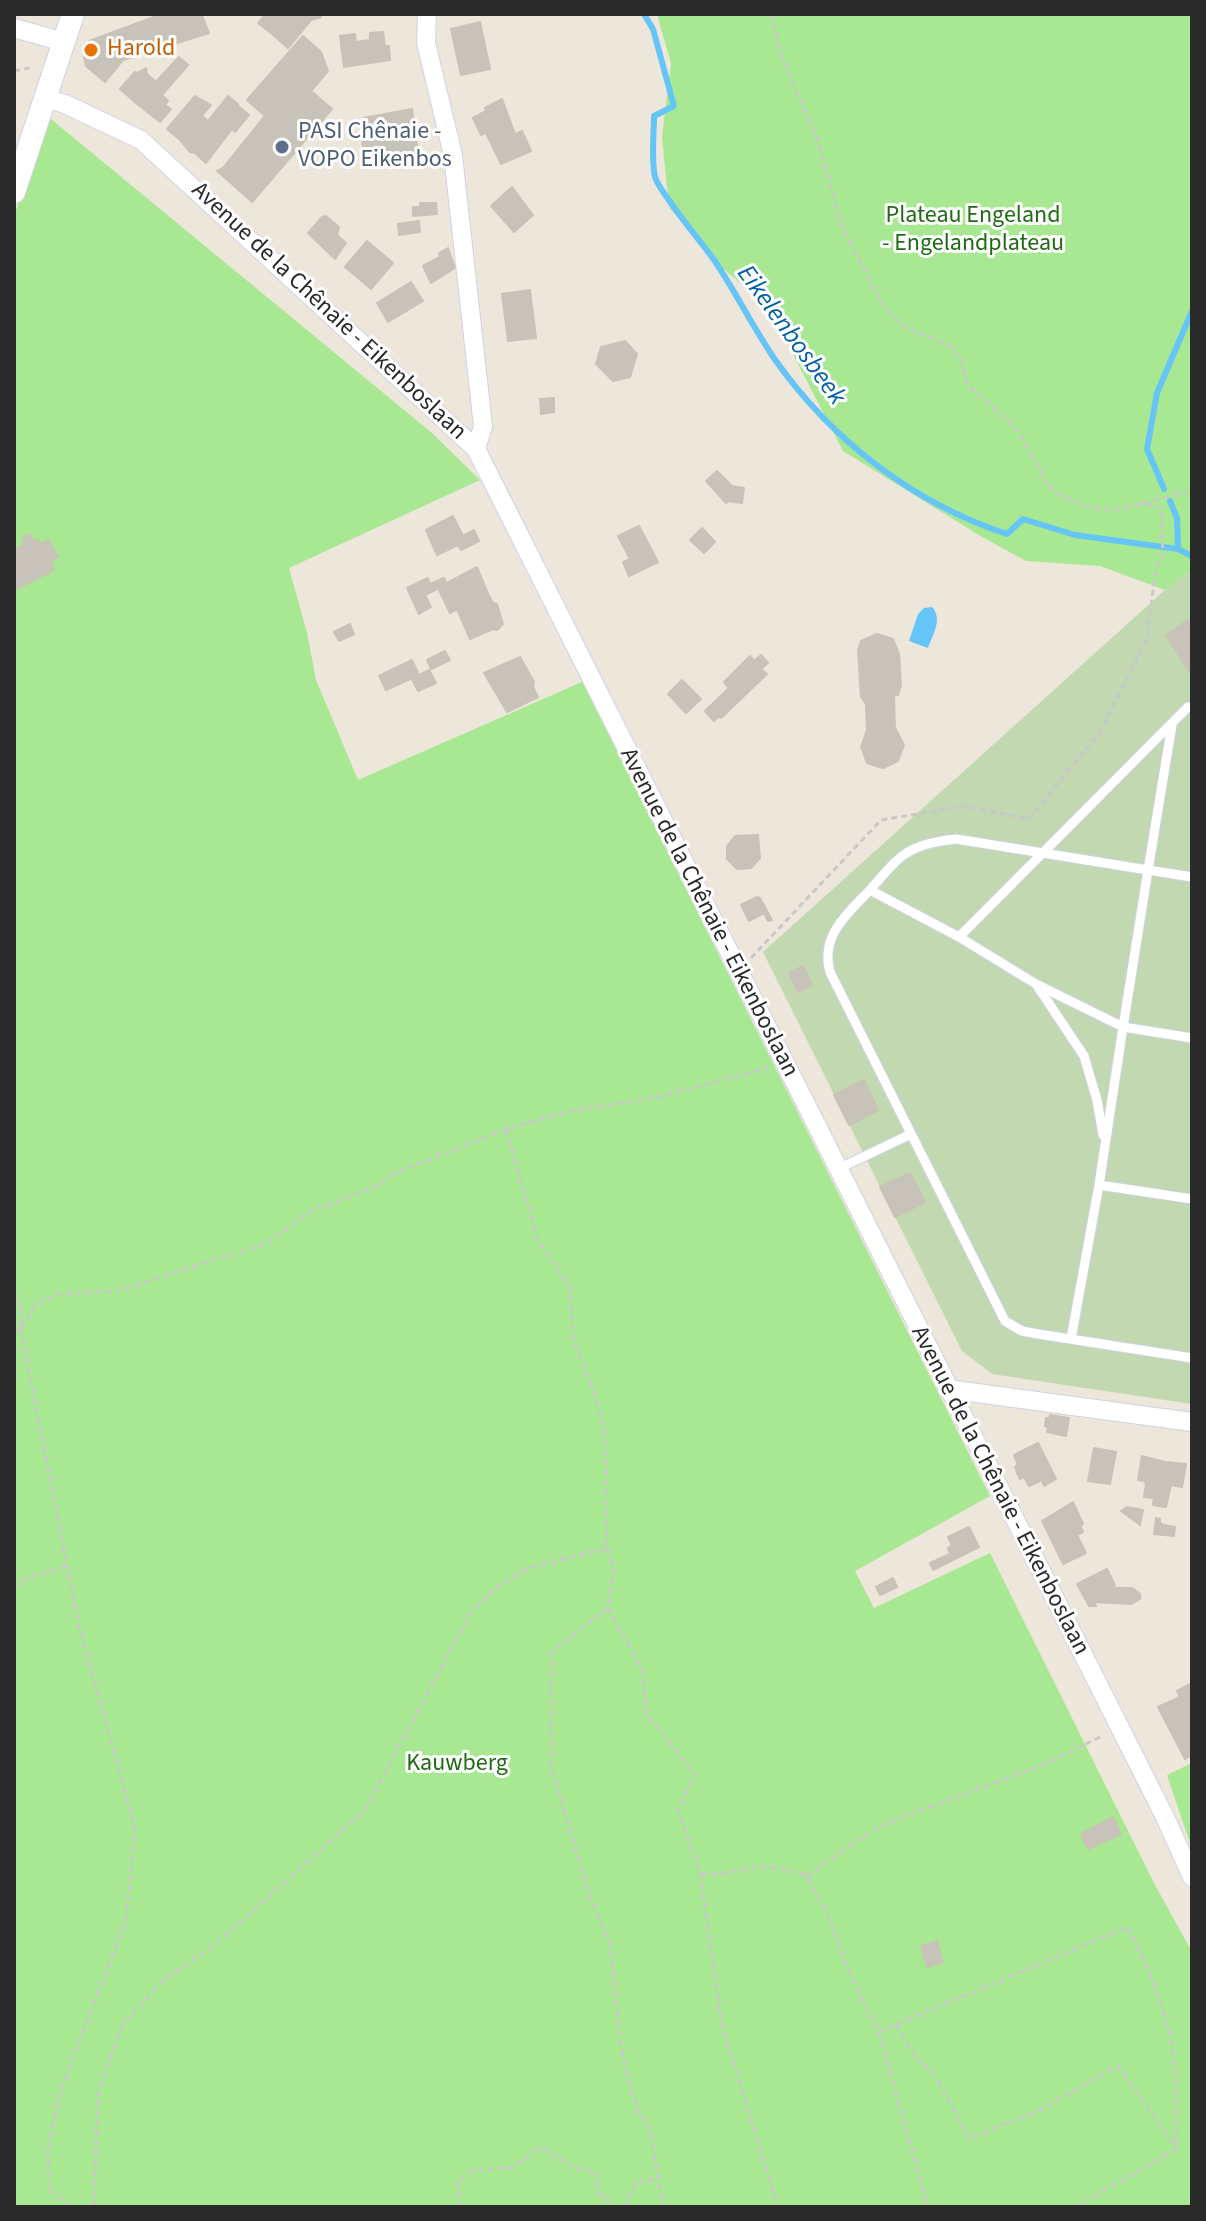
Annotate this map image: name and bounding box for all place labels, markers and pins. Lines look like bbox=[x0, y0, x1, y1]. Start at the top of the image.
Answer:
place label: Harold bbox=[107, 36, 175, 64]
marker: Harold bbox=[82, 41, 100, 59]
place label: PASI Chênaie - VOPO Eikenbos bbox=[298, 119, 452, 175]
marker: PASI Chênaie - VOPO Eikenbos bbox=[273, 138, 291, 156]

